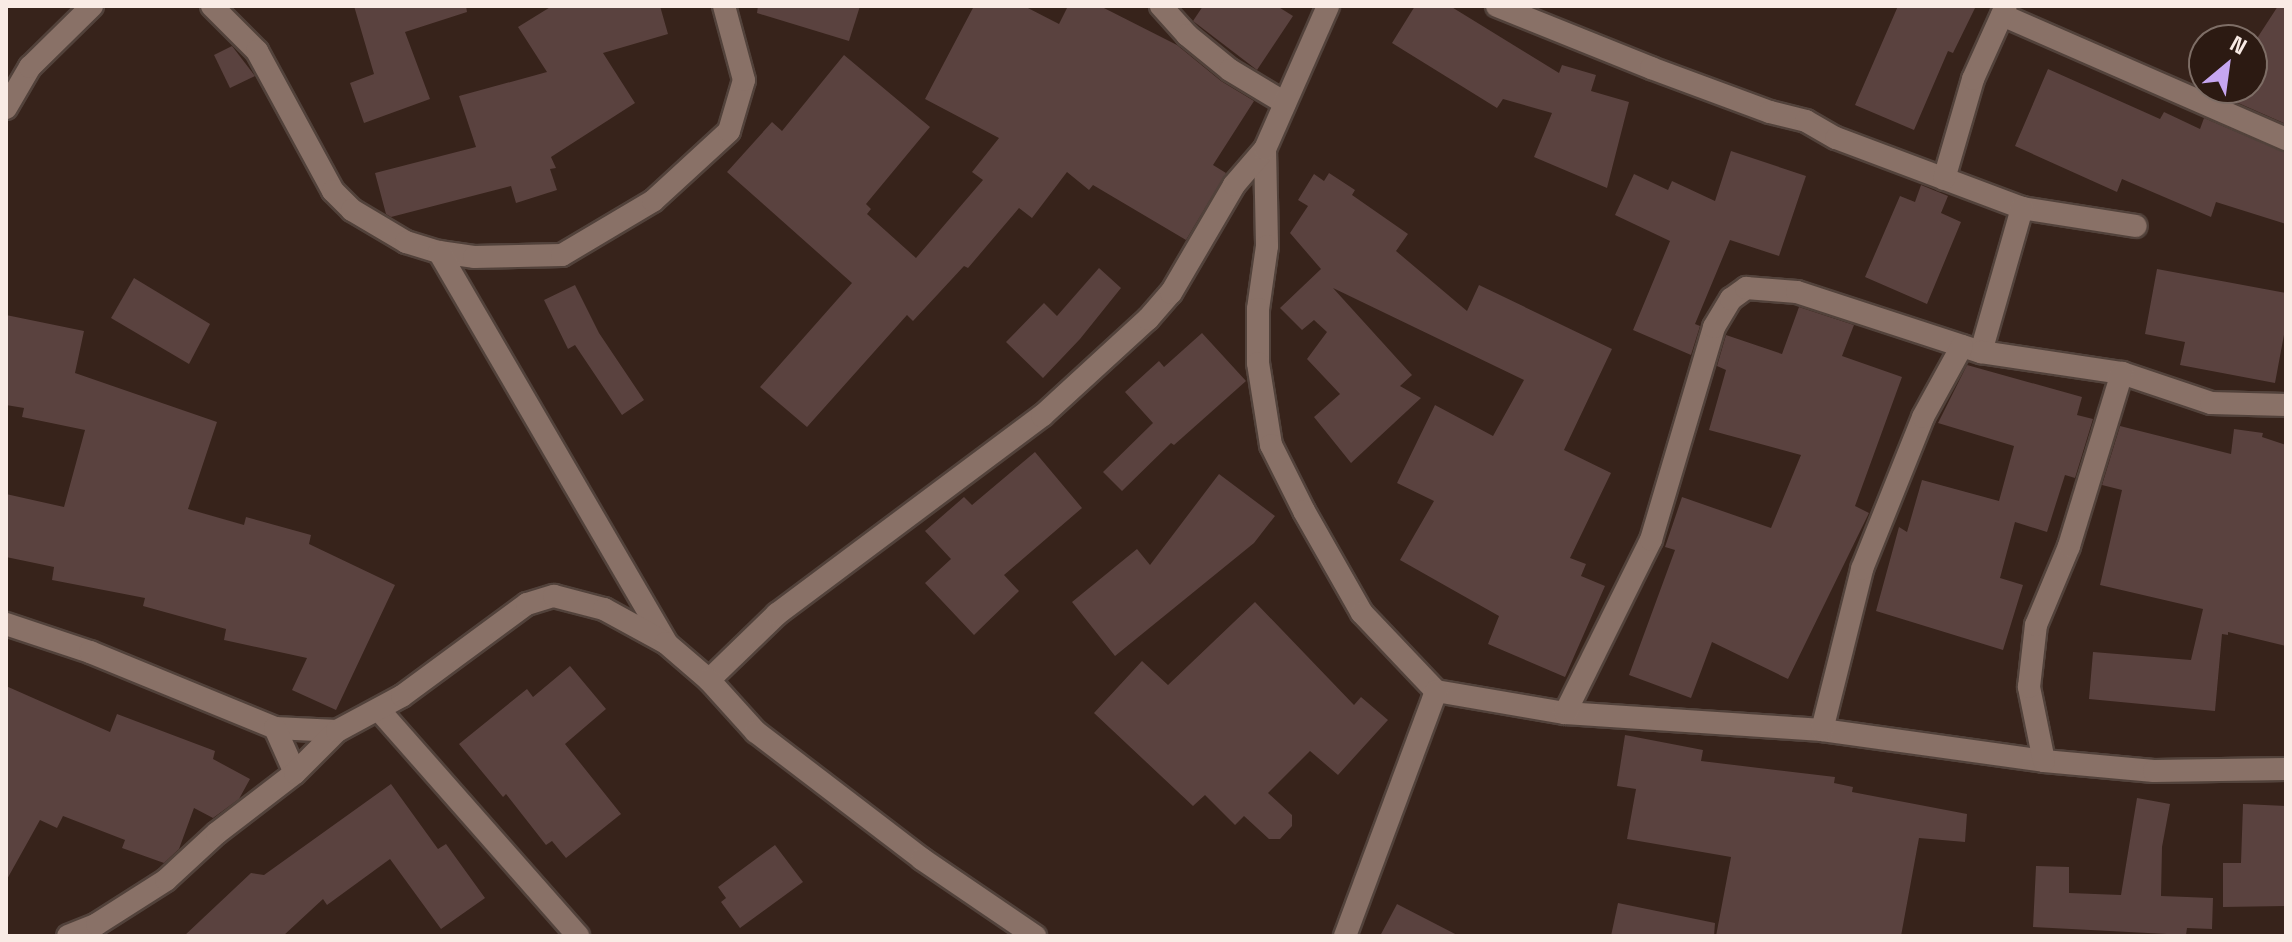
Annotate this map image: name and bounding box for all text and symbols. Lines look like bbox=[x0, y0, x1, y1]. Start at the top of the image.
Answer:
north arrow bbox=[2188, 24, 2268, 104]
text: N bbox=[2225, 29, 2252, 61]

